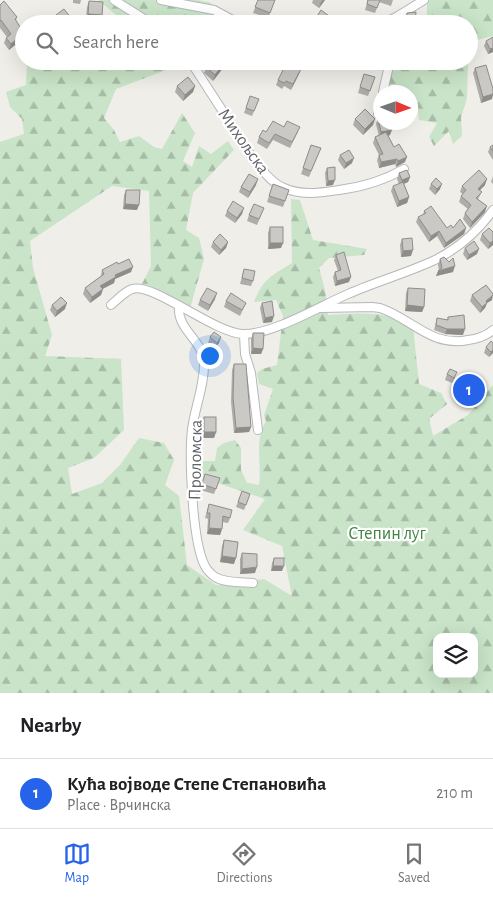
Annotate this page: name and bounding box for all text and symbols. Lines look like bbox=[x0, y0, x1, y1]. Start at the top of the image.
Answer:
search box bbox=[15, 15, 478, 70]
icon: search bbox=[33, 29, 61, 57]
text: Search here bbox=[73, 33, 159, 52]
north arrow bbox=[373, 85, 418, 130]
street label: Михољска bbox=[214, 106, 272, 178]
your location bbox=[197, 343, 223, 369]
pin: 1 bbox=[453, 371, 485, 409]
street label: Проломска bbox=[186, 419, 206, 501]
park label: Степин луг bbox=[348, 525, 427, 543]
map controls bbox=[433, 633, 478, 678]
button: layers bbox=[433, 633, 478, 678]
text: Nearby bbox=[20, 715, 81, 736]
text: Кућа војводе Степе Степановића bbox=[67, 775, 326, 794]
text: 1 bbox=[33, 785, 39, 801]
text: 210 m bbox=[436, 785, 473, 801]
text: Place · Врчинска bbox=[67, 797, 171, 813]
tab: Map bbox=[63, 840, 91, 887]
tab: Directions bbox=[217, 840, 272, 887]
tab: Saved bbox=[398, 840, 430, 887]

